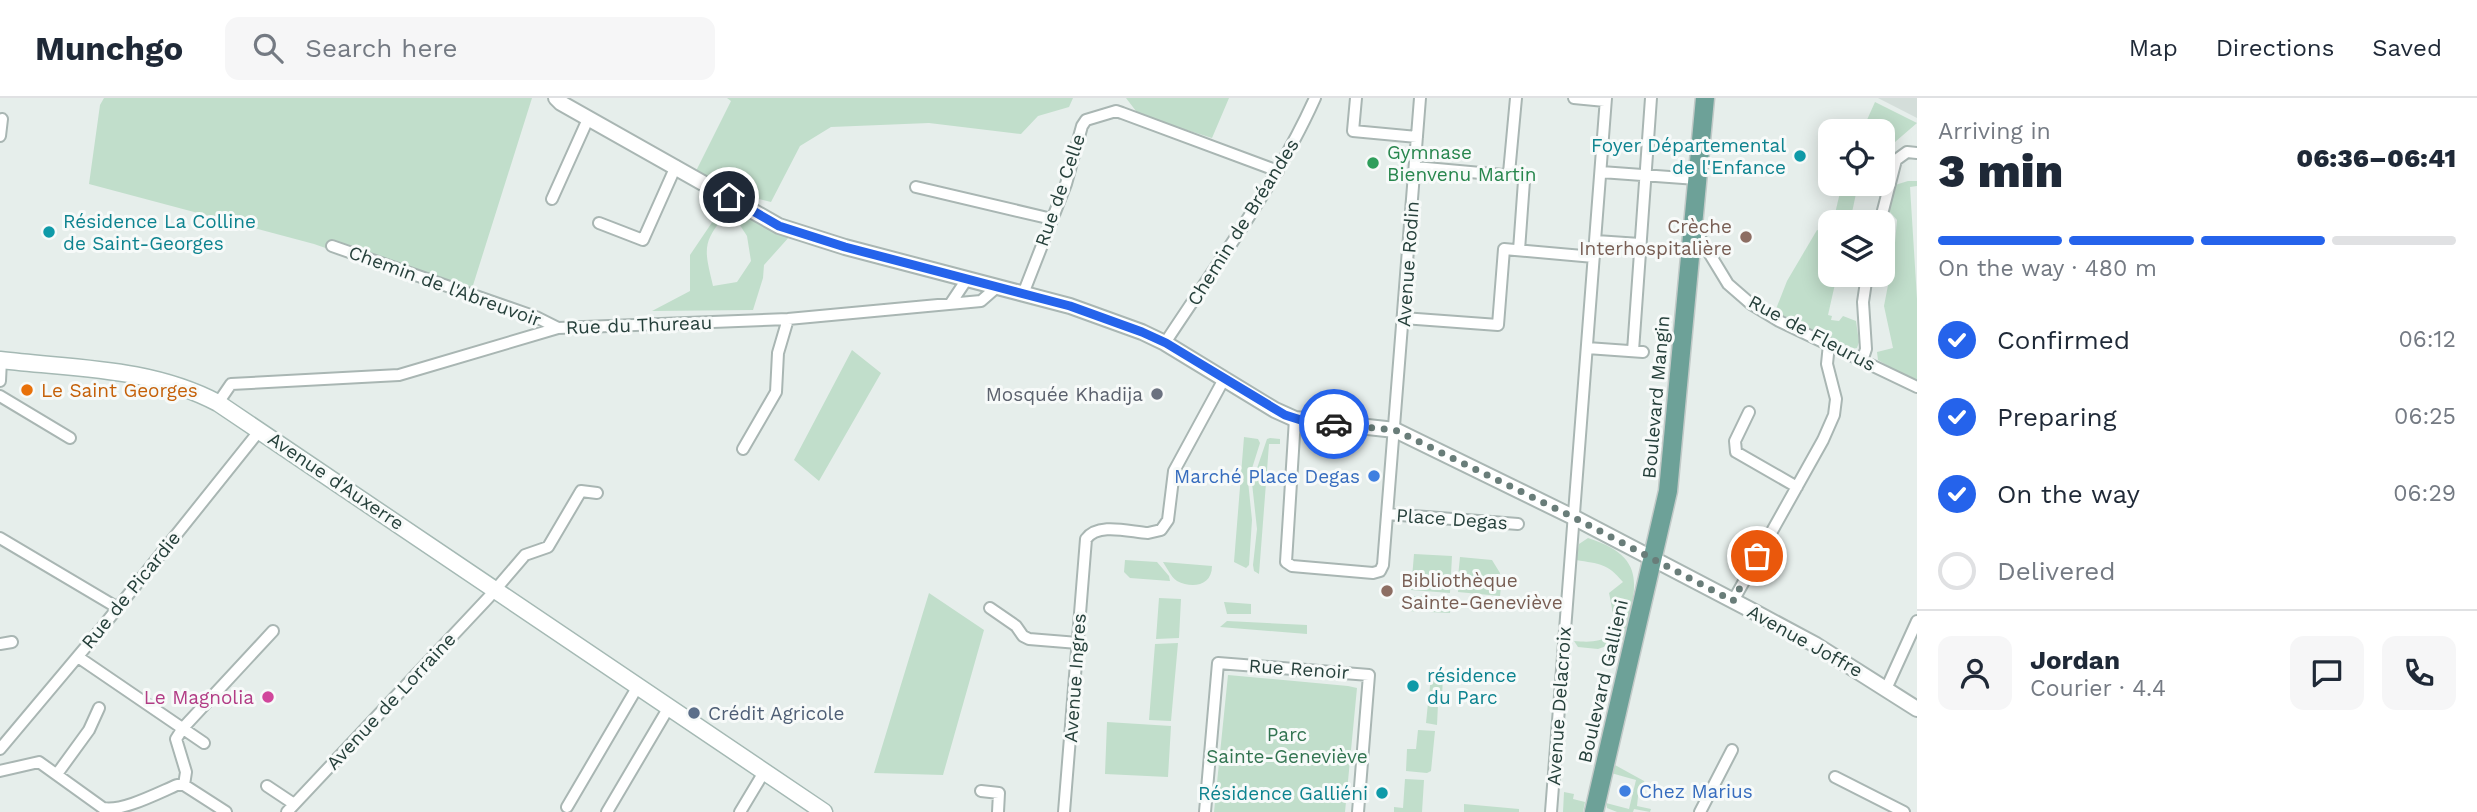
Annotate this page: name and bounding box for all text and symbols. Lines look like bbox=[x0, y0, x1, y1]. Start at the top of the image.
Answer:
search box bbox=[225, 17, 715, 80]
text: Munchgo bbox=[35, 29, 183, 68]
icon: search bbox=[249, 29, 287, 67]
text: Search here bbox=[305, 33, 458, 63]
text: Map bbox=[2129, 34, 2178, 62]
text: Directions bbox=[2216, 34, 2334, 62]
text: Saved bbox=[2372, 34, 2442, 62]
text: Arriving in bbox=[1938, 118, 2051, 145]
map controls bbox=[1818, 119, 1895, 287]
button: locate bbox=[1818, 119, 1895, 196]
street label: Rue de Celle bbox=[1030, 131, 1090, 249]
street label: Chemin de Bréandes bbox=[1182, 134, 1304, 310]
place label: Foyer Départemental de l'Enfance bbox=[1591, 134, 1786, 179]
place label: Gymnase Bienvenu Martin bbox=[1387, 141, 1537, 186]
text: 06:36–06:41 bbox=[2296, 143, 2456, 173]
text: 3 min bbox=[1938, 144, 2063, 198]
marker: Foyer Départemental de l'Enfance bbox=[1792, 148, 1808, 164]
marker: Gymnase Bienvenu Martin bbox=[1365, 155, 1381, 171]
pin bbox=[699, 167, 759, 227]
icon: home bbox=[710, 178, 748, 216]
street label: Avenue Rodin bbox=[1392, 200, 1424, 328]
place label: Résidence La Colline de Saint-Georges bbox=[63, 210, 256, 255]
button: layers bbox=[1818, 210, 1895, 287]
place label: Crèche Interhospitalière bbox=[1579, 215, 1732, 260]
marker: Résidence La Colline de Saint-Georges bbox=[41, 224, 57, 240]
marker: Crèche Interhospitalière bbox=[1738, 229, 1754, 245]
street label: Chemin de l'Abreuvoir bbox=[346, 240, 545, 332]
text: On the way · 480 m bbox=[1938, 255, 2157, 282]
street label: Rue de Fleurus bbox=[1745, 290, 1879, 376]
street label: Rue du Thureau bbox=[565, 311, 713, 339]
street label: Boulevard Mangin bbox=[1637, 314, 1675, 480]
icon: check bbox=[1938, 321, 1976, 359]
text: Confirmed bbox=[1997, 325, 2130, 355]
text: 06:12 bbox=[2399, 326, 2456, 353]
place label: Le Saint Georges bbox=[41, 379, 198, 402]
marker: Le Saint Georges bbox=[19, 382, 35, 398]
place label: Mosquée Khadija bbox=[986, 383, 1143, 406]
marker: Mosquée Khadija bbox=[1149, 386, 1165, 402]
courier bbox=[1299, 389, 1369, 459]
icon: check bbox=[1938, 398, 1976, 436]
text: Preparing bbox=[1997, 402, 2117, 432]
text: 06:25 bbox=[2394, 403, 2456, 430]
icon: car bbox=[1315, 405, 1353, 443]
street label: Avenue d'Auxerre bbox=[264, 427, 408, 535]
place label: Marché Place Degas bbox=[1174, 465, 1360, 488]
marker: Marché Place Degas bbox=[1366, 468, 1382, 484]
icon: check bbox=[1938, 475, 1976, 513]
text: On the way bbox=[1997, 479, 2140, 509]
text: 06:29 bbox=[2393, 480, 2456, 507]
street label: Place Degas bbox=[1395, 504, 1509, 534]
pin bbox=[1727, 526, 1787, 586]
street label: Rue de Picardie bbox=[77, 527, 185, 653]
icon: bag bbox=[1738, 537, 1776, 575]
text: Delivered bbox=[1997, 556, 2116, 586]
place label: Bibliothèque Sainte-Geneviève bbox=[1401, 569, 1563, 614]
marker: Bibliothèque Sainte-Geneviève bbox=[1379, 583, 1395, 599]
street label: Boulevard Gallieni bbox=[1573, 597, 1633, 765]
street label: Avenue Joffre bbox=[1743, 600, 1867, 682]
street label: Avenue Ingres bbox=[1059, 613, 1091, 743]
street label: Avenue Delacroix bbox=[1542, 626, 1576, 786]
street label: Avenue de Lorraine bbox=[321, 628, 461, 774]
button: person bbox=[1938, 636, 2012, 710]
button: chat bbox=[2290, 636, 2364, 710]
button: phone bbox=[2382, 636, 2456, 710]
text: Jordan bbox=[2030, 645, 2120, 675]
street label: Rue Renoir bbox=[1248, 654, 1350, 684]
place label: résidence du Parc bbox=[1427, 664, 1517, 709]
text: Courier · 4.4 bbox=[2030, 675, 2166, 702]
marker: résidence du Parc bbox=[1405, 678, 1421, 694]
place label: Le Magnolia bbox=[144, 686, 254, 709]
marker: Le Magnolia bbox=[260, 689, 276, 705]
place label: Crédit Agricole bbox=[708, 702, 844, 725]
marker: Crédit Agricole bbox=[686, 705, 702, 721]
park label: Parc Sainte-Geneviève bbox=[1206, 723, 1368, 768]
place label: Chez Marius bbox=[1639, 780, 1753, 803]
place label: Résidence Galliéni bbox=[1198, 782, 1368, 805]
marker: Chez Marius bbox=[1617, 783, 1633, 799]
marker: Résidence Galliéni bbox=[1374, 785, 1390, 801]

